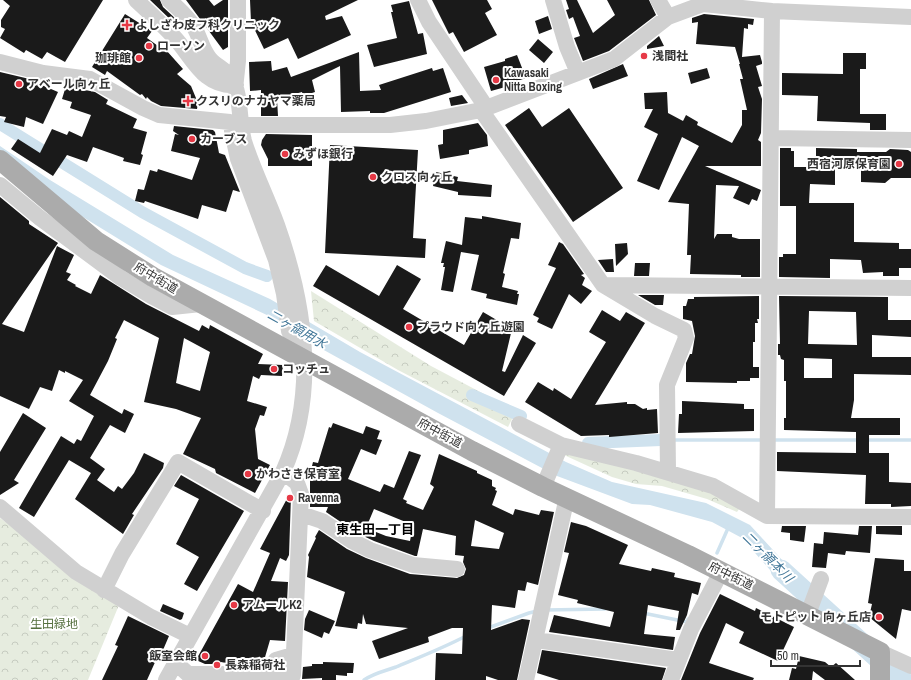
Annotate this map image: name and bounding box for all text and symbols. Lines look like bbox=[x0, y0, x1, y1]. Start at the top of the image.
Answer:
place label: よしざわ皮フ科クリニック bbox=[136, 17, 280, 33]
marker: よしざわ皮フ科クリニック bbox=[121, 19, 133, 31]
place label: ローソン bbox=[157, 38, 205, 54]
marker: ローソン bbox=[144, 41, 154, 51]
place label: 浅間社 bbox=[652, 48, 688, 64]
place label: 珈琲館 bbox=[95, 50, 131, 66]
marker: 浅間社 bbox=[639, 51, 649, 61]
marker: 珈琲館 bbox=[134, 53, 144, 63]
place label: Kawasaki Nitta Boxing bbox=[504, 65, 562, 95]
marker: Kawasaki Nitta Boxing bbox=[491, 75, 501, 85]
place label: アベール向ヶ丘 bbox=[27, 76, 111, 92]
marker: アベール向ヶ丘 bbox=[14, 79, 24, 89]
place label: クスリのナカヤマ薬局 bbox=[196, 93, 316, 109]
marker: クスリのナカヤマ薬局 bbox=[183, 96, 193, 106]
place label: カーブス bbox=[200, 131, 247, 147]
marker: カーブス bbox=[187, 134, 197, 144]
place label: みずほ銀行 bbox=[293, 146, 353, 162]
marker: みずほ銀行 bbox=[280, 149, 290, 159]
place label: 西宿河原保育園 bbox=[807, 156, 891, 172]
marker: 西宿河原保育園 bbox=[894, 159, 904, 169]
place label: クロス向ヶ丘 bbox=[381, 169, 453, 185]
marker: クロス向ヶ丘 bbox=[368, 172, 378, 182]
street label: 府中街道 bbox=[131, 259, 181, 297]
water label: 二ヶ領用水 bbox=[264, 306, 331, 353]
place label: プラウド向ヶ丘遊園 bbox=[417, 319, 525, 335]
marker: プラウド向ヶ丘遊園 bbox=[404, 322, 414, 332]
place label: コッチュ bbox=[282, 361, 330, 377]
marker: コッチュ bbox=[269, 364, 279, 374]
street label: 府中街道 bbox=[415, 415, 465, 451]
place label: かわさき保育室 bbox=[256, 466, 340, 482]
marker: かわさき保育室 bbox=[243, 469, 253, 479]
place label: Ravenna bbox=[298, 490, 340, 506]
marker: Ravenna bbox=[285, 493, 295, 503]
district label: 東生田一丁目 bbox=[336, 521, 414, 538]
water label: 二ヶ領本川 bbox=[739, 528, 798, 587]
street label: 府中街道 bbox=[706, 558, 756, 594]
place label: アムールK2 bbox=[242, 597, 302, 613]
marker: アムールK2 bbox=[229, 600, 239, 610]
place label: モトピット 向ヶ丘店 bbox=[760, 609, 871, 625]
marker: モトピット 向ヶ丘店 bbox=[874, 612, 884, 622]
park label: 生田緑地 bbox=[30, 616, 78, 632]
scale bar bbox=[771, 642, 860, 668]
place label: 飯室会館 bbox=[149, 648, 197, 664]
text: 50 m bbox=[777, 648, 799, 664]
marker: 飯室会館 bbox=[200, 651, 210, 661]
place label: 長森稲荷社 bbox=[225, 657, 285, 673]
marker: 長森稲荷社 bbox=[212, 660, 222, 670]

